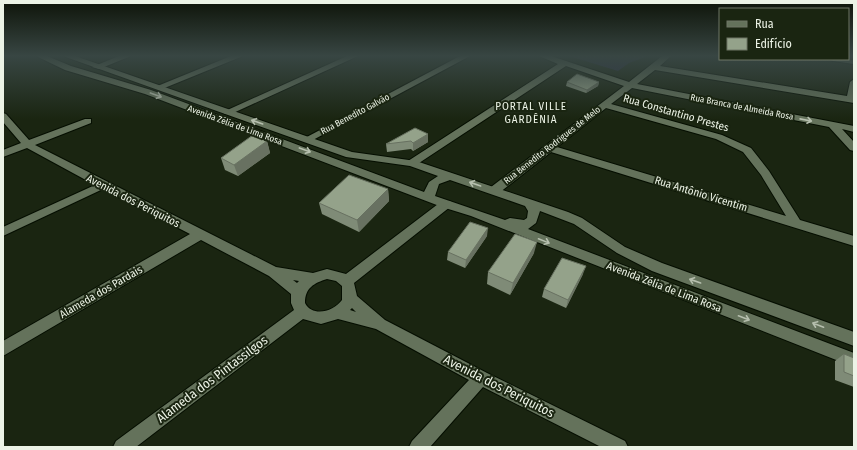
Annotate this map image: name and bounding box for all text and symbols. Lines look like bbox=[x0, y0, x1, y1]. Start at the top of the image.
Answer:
legend bbox=[719, 8, 849, 60]
text: Rua bbox=[755, 17, 774, 31]
text: Edifício bbox=[755, 37, 792, 51]
one-way arrow bbox=[150, 92, 162, 100]
street label: Rua Benedito Galvão bbox=[319, 92, 391, 136]
street label: Rua Constantino Prestes bbox=[622, 92, 731, 134]
street label: Rua Branca de Almeida Rosa bbox=[690, 92, 795, 122]
district label: PORTAL VILLE GARDÊNIA bbox=[495, 100, 567, 126]
street label: Avenida Zélia de Lima Rosa bbox=[186, 103, 284, 147]
street label: Rua Benedito Rodrigues de Melo bbox=[502, 104, 602, 186]
one-way arrow bbox=[799, 116, 812, 124]
one-way arrow bbox=[251, 117, 263, 125]
one-way arrow bbox=[298, 147, 310, 155]
street label: Avenida dos Periquitos bbox=[84, 172, 182, 230]
street label: Rua Antônio Vicentim bbox=[653, 174, 749, 214]
one-way arrow bbox=[470, 179, 482, 187]
one-way arrow bbox=[538, 237, 550, 245]
street label: Avenida Zélia de Lima Rosa bbox=[605, 259, 723, 315]
street label: Alameda dos Pardais bbox=[57, 263, 145, 321]
one-way arrow bbox=[690, 276, 702, 284]
one-way arrow bbox=[737, 314, 749, 322]
one-way arrow bbox=[812, 321, 824, 329]
street label: Alameda dos Pintassilgos bbox=[154, 332, 271, 426]
street label: Avenida dos Periquitos bbox=[441, 352, 557, 421]

